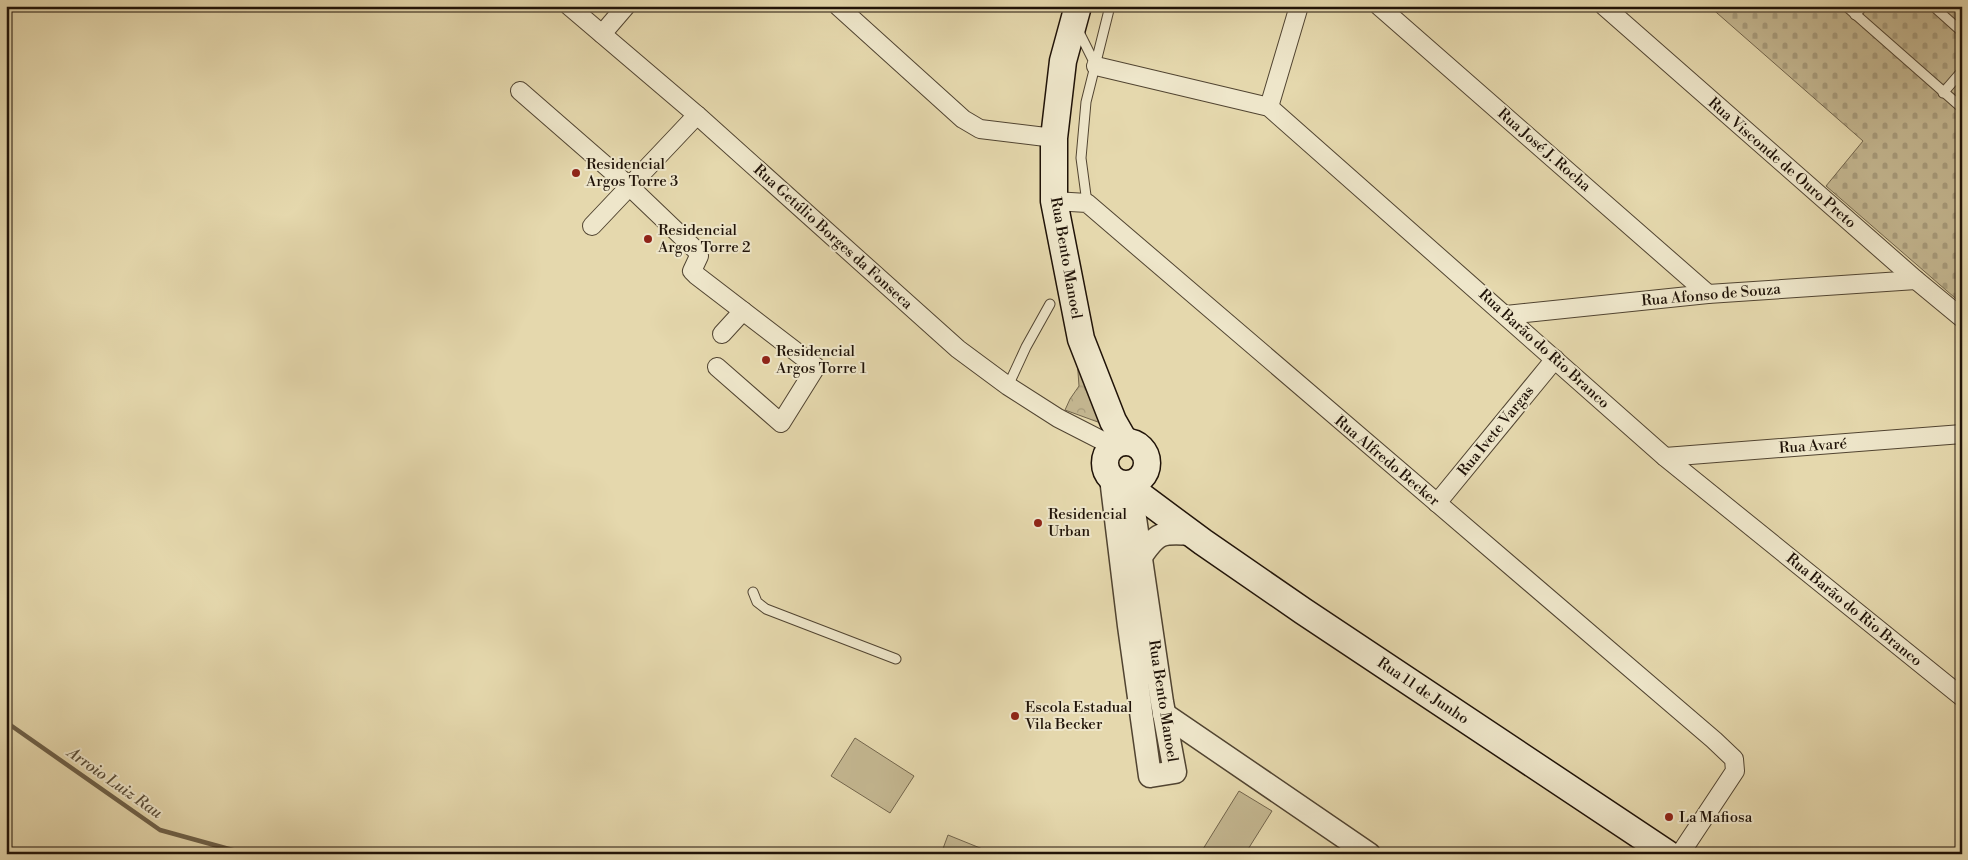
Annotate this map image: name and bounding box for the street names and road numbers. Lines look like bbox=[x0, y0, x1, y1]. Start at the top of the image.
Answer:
street label: Rua Visconde de Ouro Preto bbox=[1704, 93, 1860, 233]
street label: Rua José J. Rocha bbox=[1493, 104, 1595, 196]
street label: Rua Getúlio Borges da Fonseca bbox=[749, 160, 917, 314]
street label: Rua Bento Manoel bbox=[1046, 196, 1086, 321]
street label: Rua Afonso de Souza bbox=[1640, 279, 1782, 311]
street label: Rua Barão do Rio Branco bbox=[1475, 285, 1613, 413]
street label: Rua Ivete Vargas bbox=[1454, 382, 1538, 480]
street label: Rua Alfredo Becker bbox=[1331, 412, 1444, 511]
street label: Rua Avaré bbox=[1778, 434, 1848, 458]
street label: Rua Barão do Rio Branco bbox=[1782, 549, 1926, 671]
street label: Rua Bento Manoel bbox=[1144, 639, 1182, 764]
street label: Rua 11 de Junho bbox=[1374, 653, 1472, 729]

